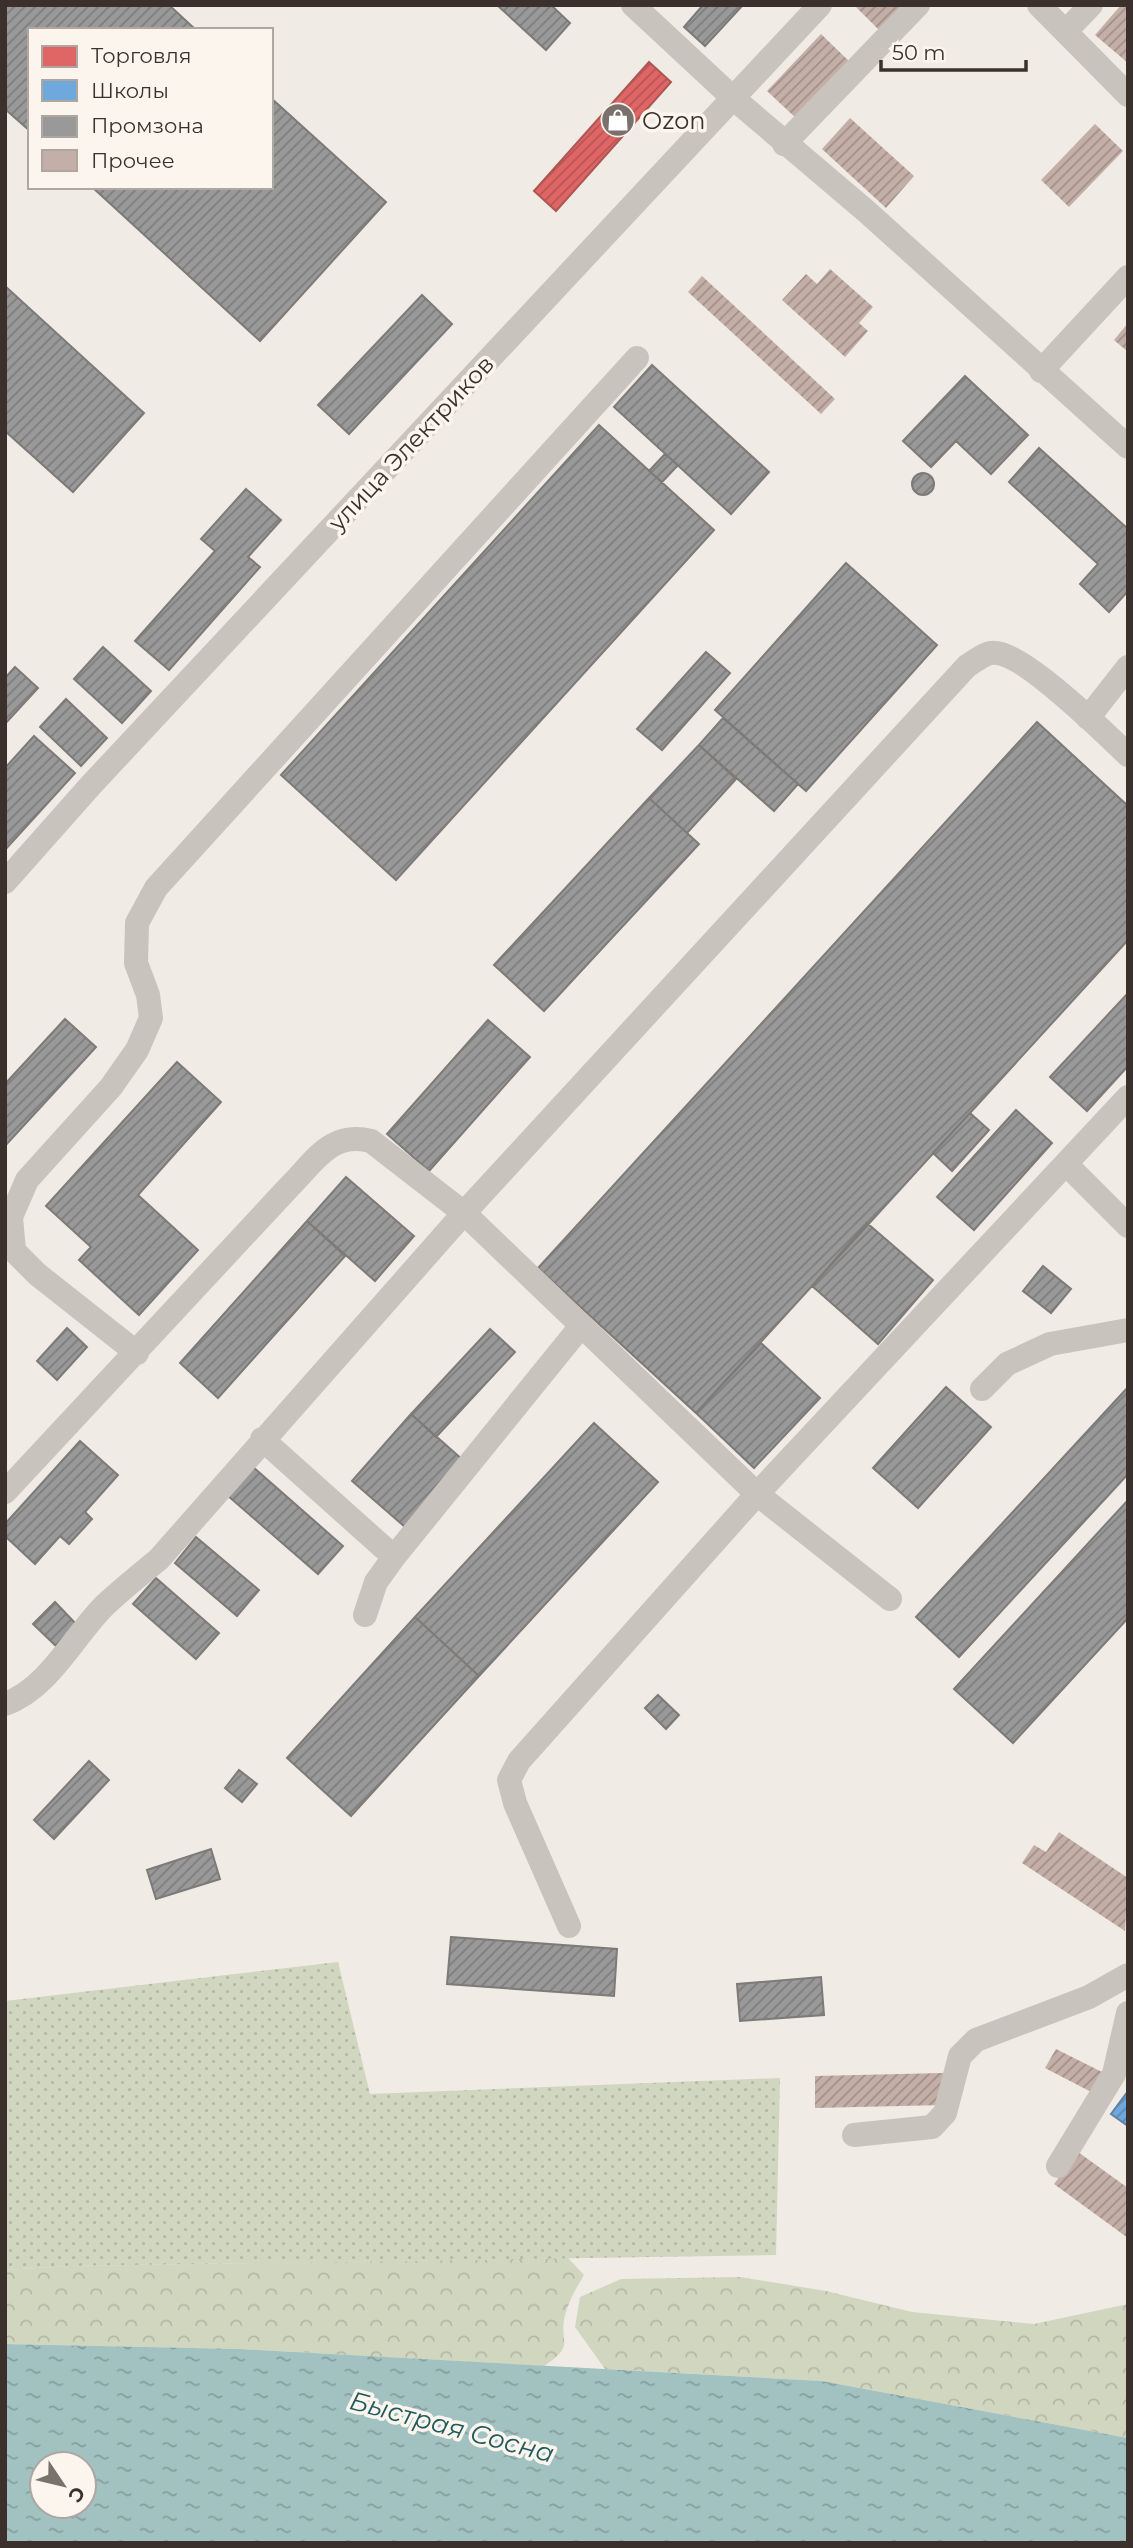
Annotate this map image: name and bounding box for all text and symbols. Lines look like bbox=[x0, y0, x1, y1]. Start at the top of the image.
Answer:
legend bbox=[28, 28, 273, 189]
scale bar bbox=[881, 28, 1026, 72]
text: 50 m bbox=[892, 40, 946, 65]
text: Торговля bbox=[91, 43, 192, 68]
text: Школы bbox=[91, 78, 169, 103]
shop icon: Ozon bbox=[599, 101, 637, 139]
place label: Ozon bbox=[642, 106, 705, 135]
text: Промзона bbox=[91, 113, 204, 138]
text: Прочее bbox=[91, 148, 175, 173]
street label: улица Электриков bbox=[322, 349, 500, 537]
water label: Быстрая Сосна bbox=[346, 2384, 558, 2470]
north arrow bbox=[28, 2450, 98, 2520]
text: С bbox=[63, 2482, 90, 2507]

